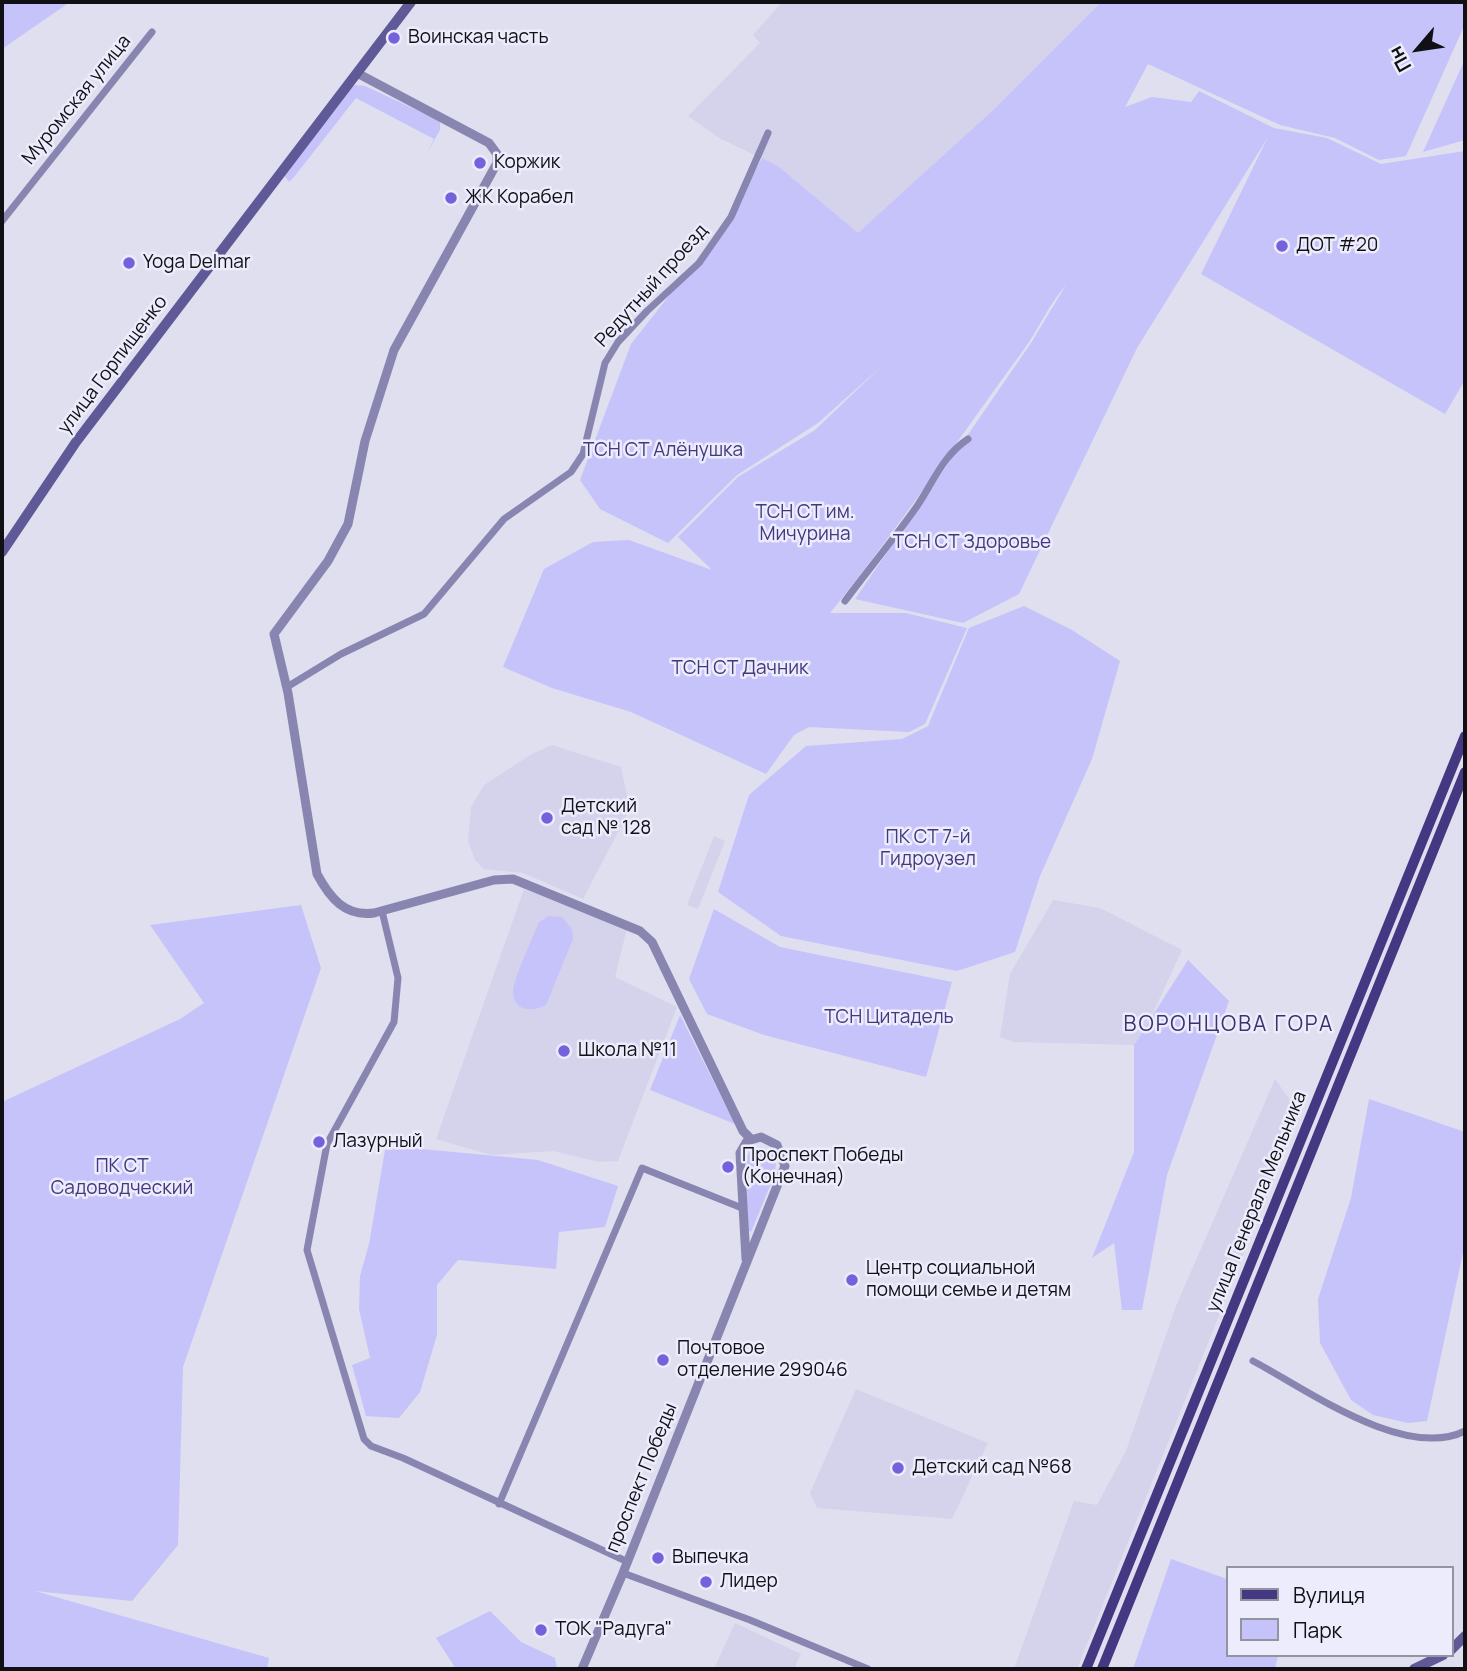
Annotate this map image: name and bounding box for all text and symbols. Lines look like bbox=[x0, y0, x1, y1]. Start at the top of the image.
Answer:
north arrow bbox=[1383, 14, 1453, 84]
place label: Воинская часть bbox=[408, 27, 549, 49]
marker: Воинская часть bbox=[386, 30, 402, 46]
street label: Муромская улица bbox=[18, 31, 136, 169]
text: Пн bbox=[1382, 42, 1417, 77]
place label: Коржик bbox=[494, 152, 560, 174]
marker: Коржик bbox=[472, 155, 488, 171]
place label: ЖК Корабел bbox=[465, 187, 574, 209]
marker: ЖК Корабел bbox=[443, 190, 459, 206]
street label: Редутный проезд bbox=[591, 220, 713, 352]
place label: ДОТ #20 bbox=[1296, 235, 1378, 257]
marker: ДОТ #20 bbox=[1274, 238, 1290, 254]
place label: Yoga Delmar bbox=[143, 252, 251, 274]
marker: Yoga Delmar bbox=[121, 255, 137, 271]
street label: улица Горпищенко bbox=[53, 291, 173, 439]
park label: ТСН СТ Алёнушка bbox=[583, 440, 743, 462]
park label: ТСН СТ им. Мичурина bbox=[755, 502, 855, 546]
park label: ТСН СТ Здоровье bbox=[893, 532, 1051, 554]
park label: ТСН СТ Дачник bbox=[672, 658, 808, 680]
place label: Детский сад № 128 bbox=[561, 796, 651, 840]
marker: Детский сад № 128 bbox=[539, 810, 555, 826]
park label: ПК СТ 7-й Гидроузел bbox=[880, 827, 976, 871]
park label: ТСН Цитадель bbox=[824, 1007, 954, 1029]
district label: ВОРОНЦОВА ГОРА bbox=[1125, 1012, 1333, 1038]
place label: Школа №11 bbox=[578, 1040, 677, 1062]
marker: Школа №11 bbox=[556, 1043, 572, 1059]
street label: улица Генерала Мельника bbox=[1202, 1088, 1312, 1316]
place label: Лазурный bbox=[333, 1131, 423, 1153]
marker: Лазурный bbox=[311, 1134, 327, 1150]
place label: Проспект Победы (Конечная) bbox=[742, 1145, 904, 1189]
park label: ПК СТ Садоводческий bbox=[51, 1156, 193, 1200]
marker: Проспект Победы (Конечная) bbox=[720, 1159, 736, 1175]
place label: Центр социальной помощи семье и детям bbox=[866, 1258, 1071, 1302]
marker: Центр социальной помощи семье и детям bbox=[844, 1272, 860, 1288]
place label: Почтовое отделение 299046 bbox=[677, 1338, 848, 1382]
marker: Почтовое отделение 299046 bbox=[655, 1352, 671, 1368]
street label: проспект Победы bbox=[602, 1400, 682, 1556]
place label: Детский сад №68 bbox=[912, 1457, 1072, 1479]
marker: Детский сад №68 bbox=[890, 1460, 906, 1476]
place label: Выпечка bbox=[672, 1547, 749, 1569]
marker: Выпечка bbox=[650, 1550, 666, 1566]
legend bbox=[1226, 1566, 1453, 1657]
place label: Лидер bbox=[720, 1571, 778, 1593]
marker: Лидер bbox=[698, 1574, 714, 1590]
text: Вулиця bbox=[1293, 1581, 1365, 1609]
text: Парк bbox=[1293, 1616, 1342, 1644]
place label: ТОК "Радуга" bbox=[555, 1619, 672, 1641]
marker: ТОК "Радуга" bbox=[533, 1622, 549, 1638]

